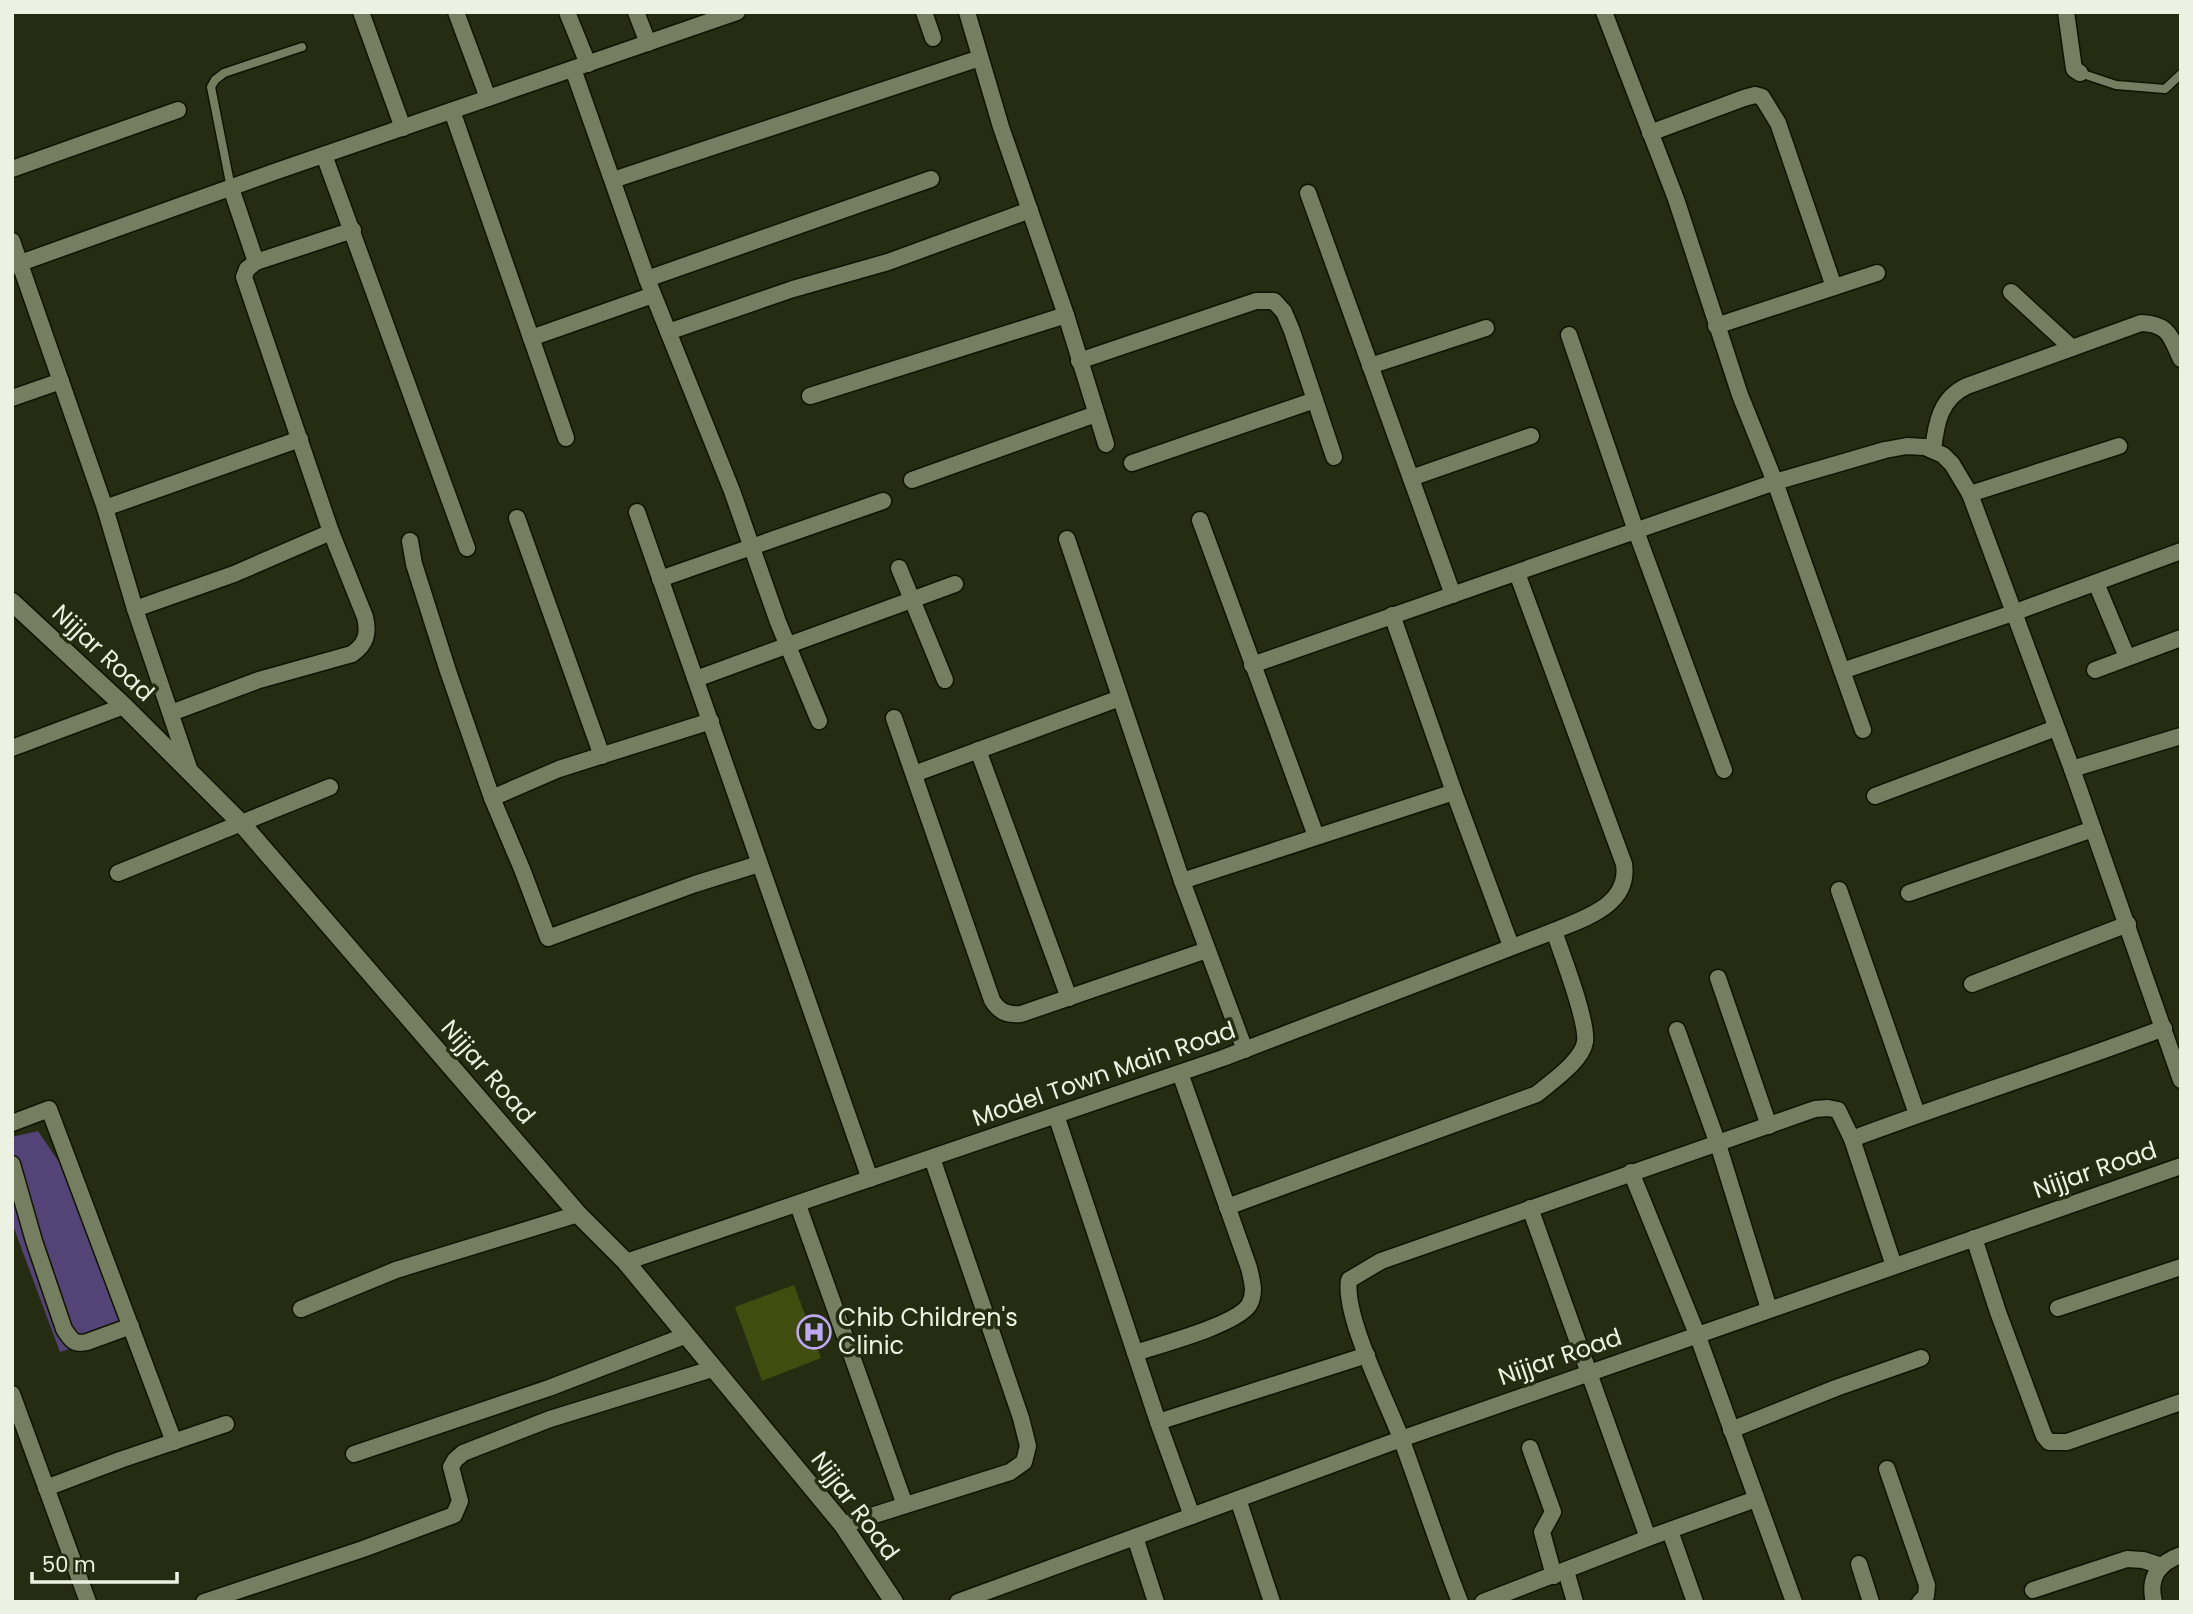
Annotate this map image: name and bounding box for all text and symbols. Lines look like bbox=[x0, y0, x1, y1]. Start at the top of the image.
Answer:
street label: Nijjar Road bbox=[45, 597, 162, 709]
street label: Nijjar Road bbox=[434, 1012, 543, 1131]
street label: Model Town Main Road bbox=[968, 1013, 1240, 1134]
street label: Nijjar Road bbox=[2029, 1133, 2161, 1206]
place label: Chib Children's Clinic bbox=[838, 1301, 1018, 1362]
hospital icon: Chib Children's Clinic bbox=[795, 1313, 833, 1351]
street label: Nijjar Road bbox=[1494, 1320, 1626, 1393]
street label: Nijjar Road bbox=[804, 1444, 907, 1567]
scale bar bbox=[32, 1540, 177, 1584]
text: 50 m bbox=[42, 1550, 96, 1579]

